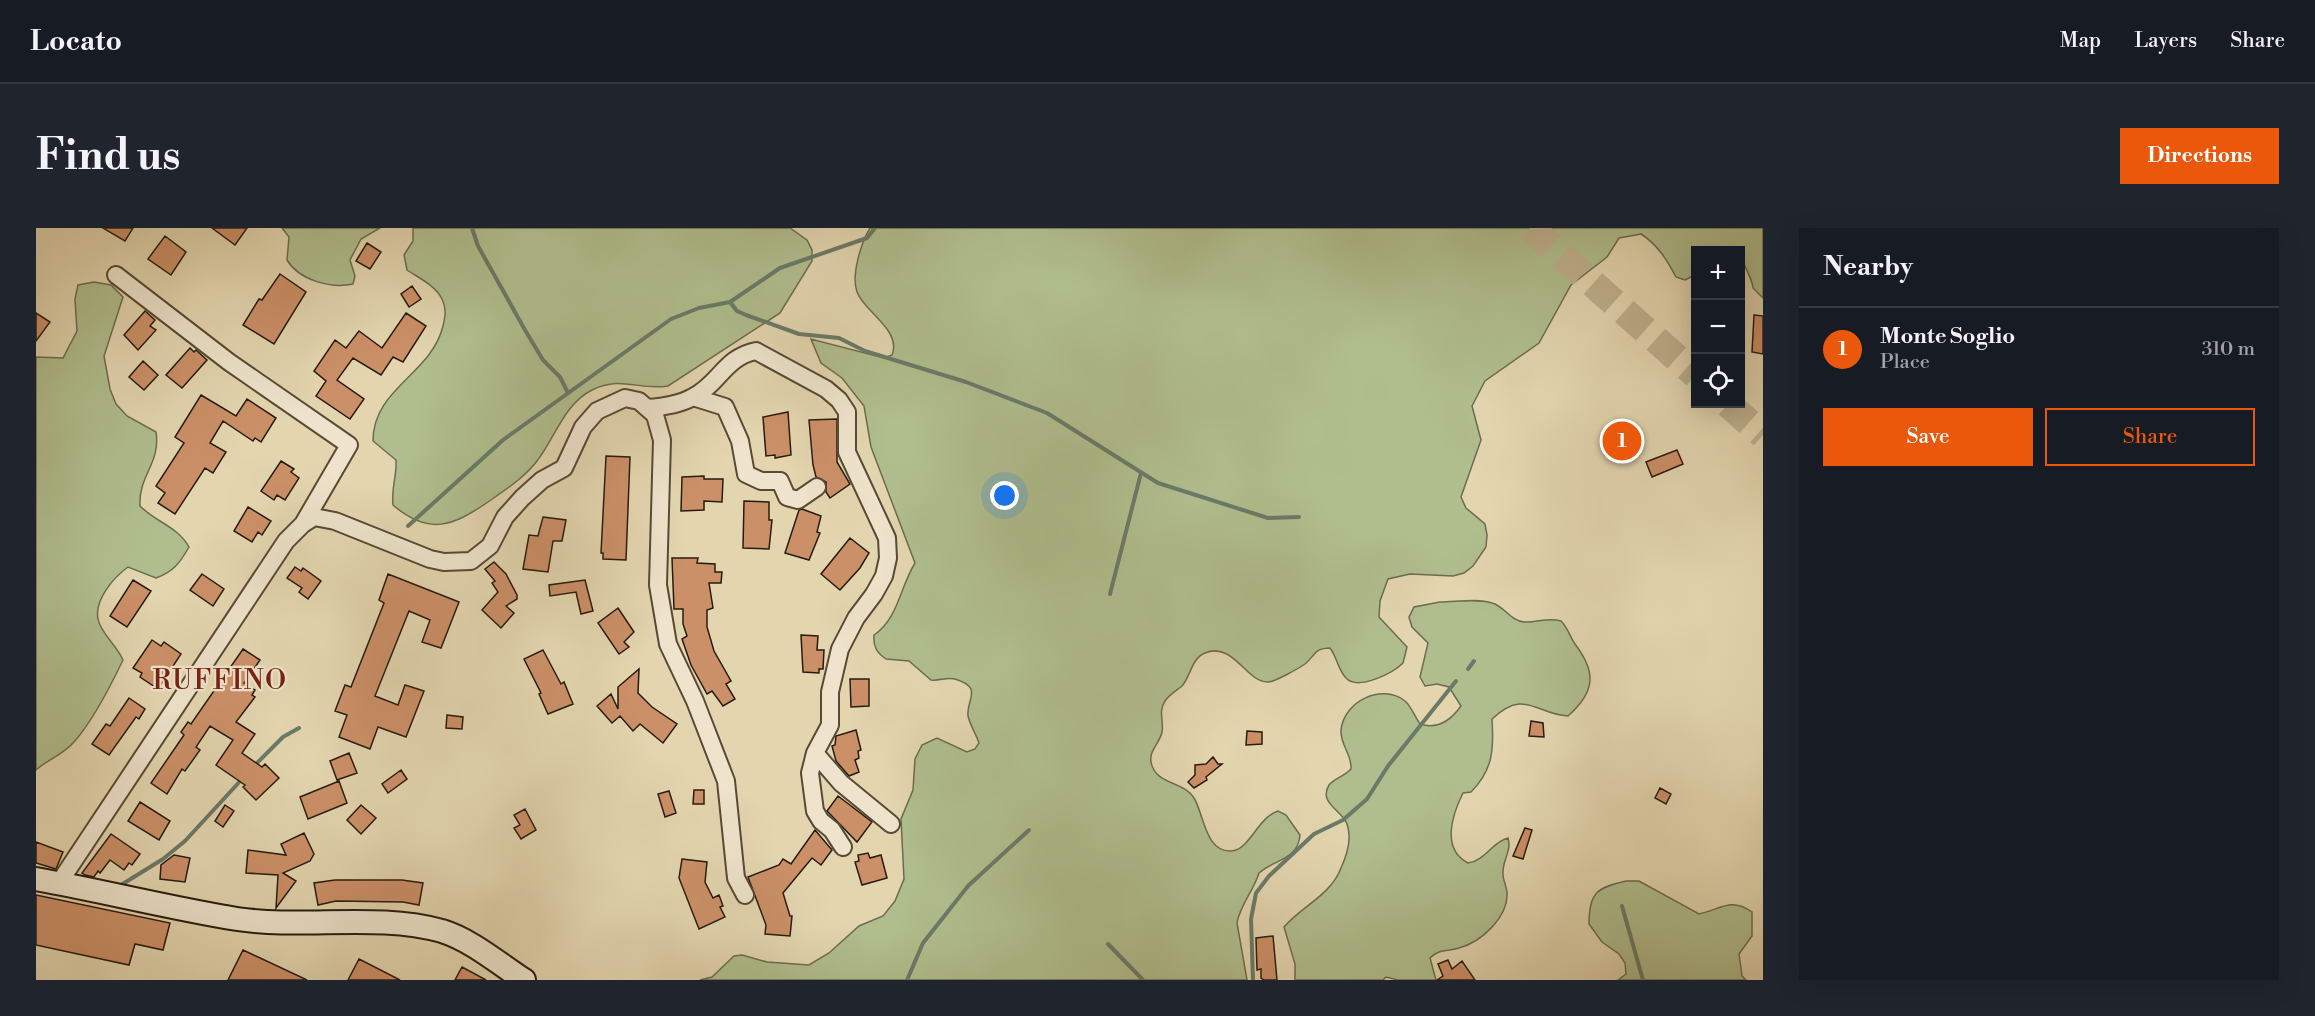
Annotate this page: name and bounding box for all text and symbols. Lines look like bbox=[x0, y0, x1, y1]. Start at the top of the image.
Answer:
text: Locato bbox=[30, 24, 122, 59]
text: Map bbox=[2060, 28, 2101, 54]
text: Layers bbox=[2134, 28, 2197, 54]
text: Share bbox=[2230, 28, 2285, 54]
button: Directions bbox=[2120, 128, 2279, 184]
text: Find us bbox=[36, 130, 180, 183]
map controls bbox=[1691, 246, 1745, 408]
button: + bbox=[1691, 246, 1745, 300]
text: Nearby bbox=[1823, 251, 1913, 283]
button: − bbox=[1691, 300, 1745, 354]
text: Monte Soglio bbox=[1880, 323, 2015, 350]
text: 1 bbox=[1838, 337, 1847, 362]
text: 310 m bbox=[2202, 337, 2255, 362]
text: Place bbox=[1880, 350, 1930, 375]
button: locate bbox=[1691, 354, 1745, 408]
button: Save bbox=[1823, 408, 2033, 466]
button: Share bbox=[2045, 408, 2255, 466]
pin: 1 bbox=[1602, 418, 1642, 464]
your location bbox=[990, 481, 1019, 510]
district label: RUFFINO bbox=[152, 664, 288, 698]

